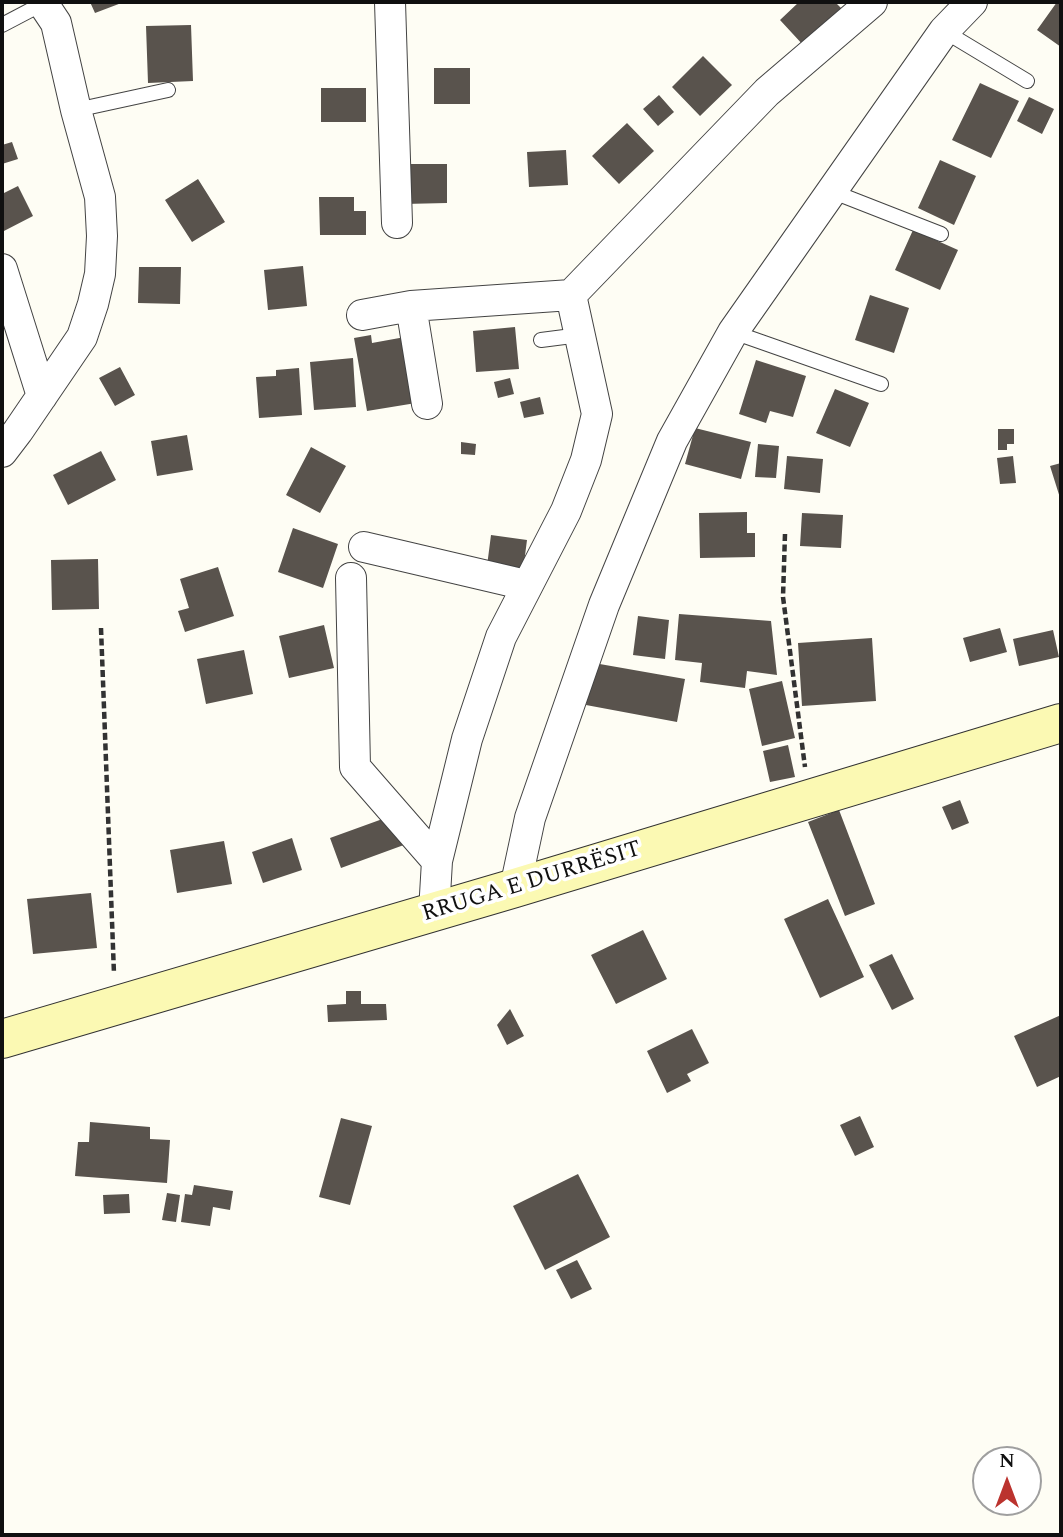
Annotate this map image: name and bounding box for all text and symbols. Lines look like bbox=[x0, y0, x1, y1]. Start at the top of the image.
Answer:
street label: RRUGA E DURRËSIT bbox=[419, 837, 645, 929]
north arrow bbox=[972, 1446, 1042, 1516]
text: N bbox=[999, 1447, 1015, 1476]

